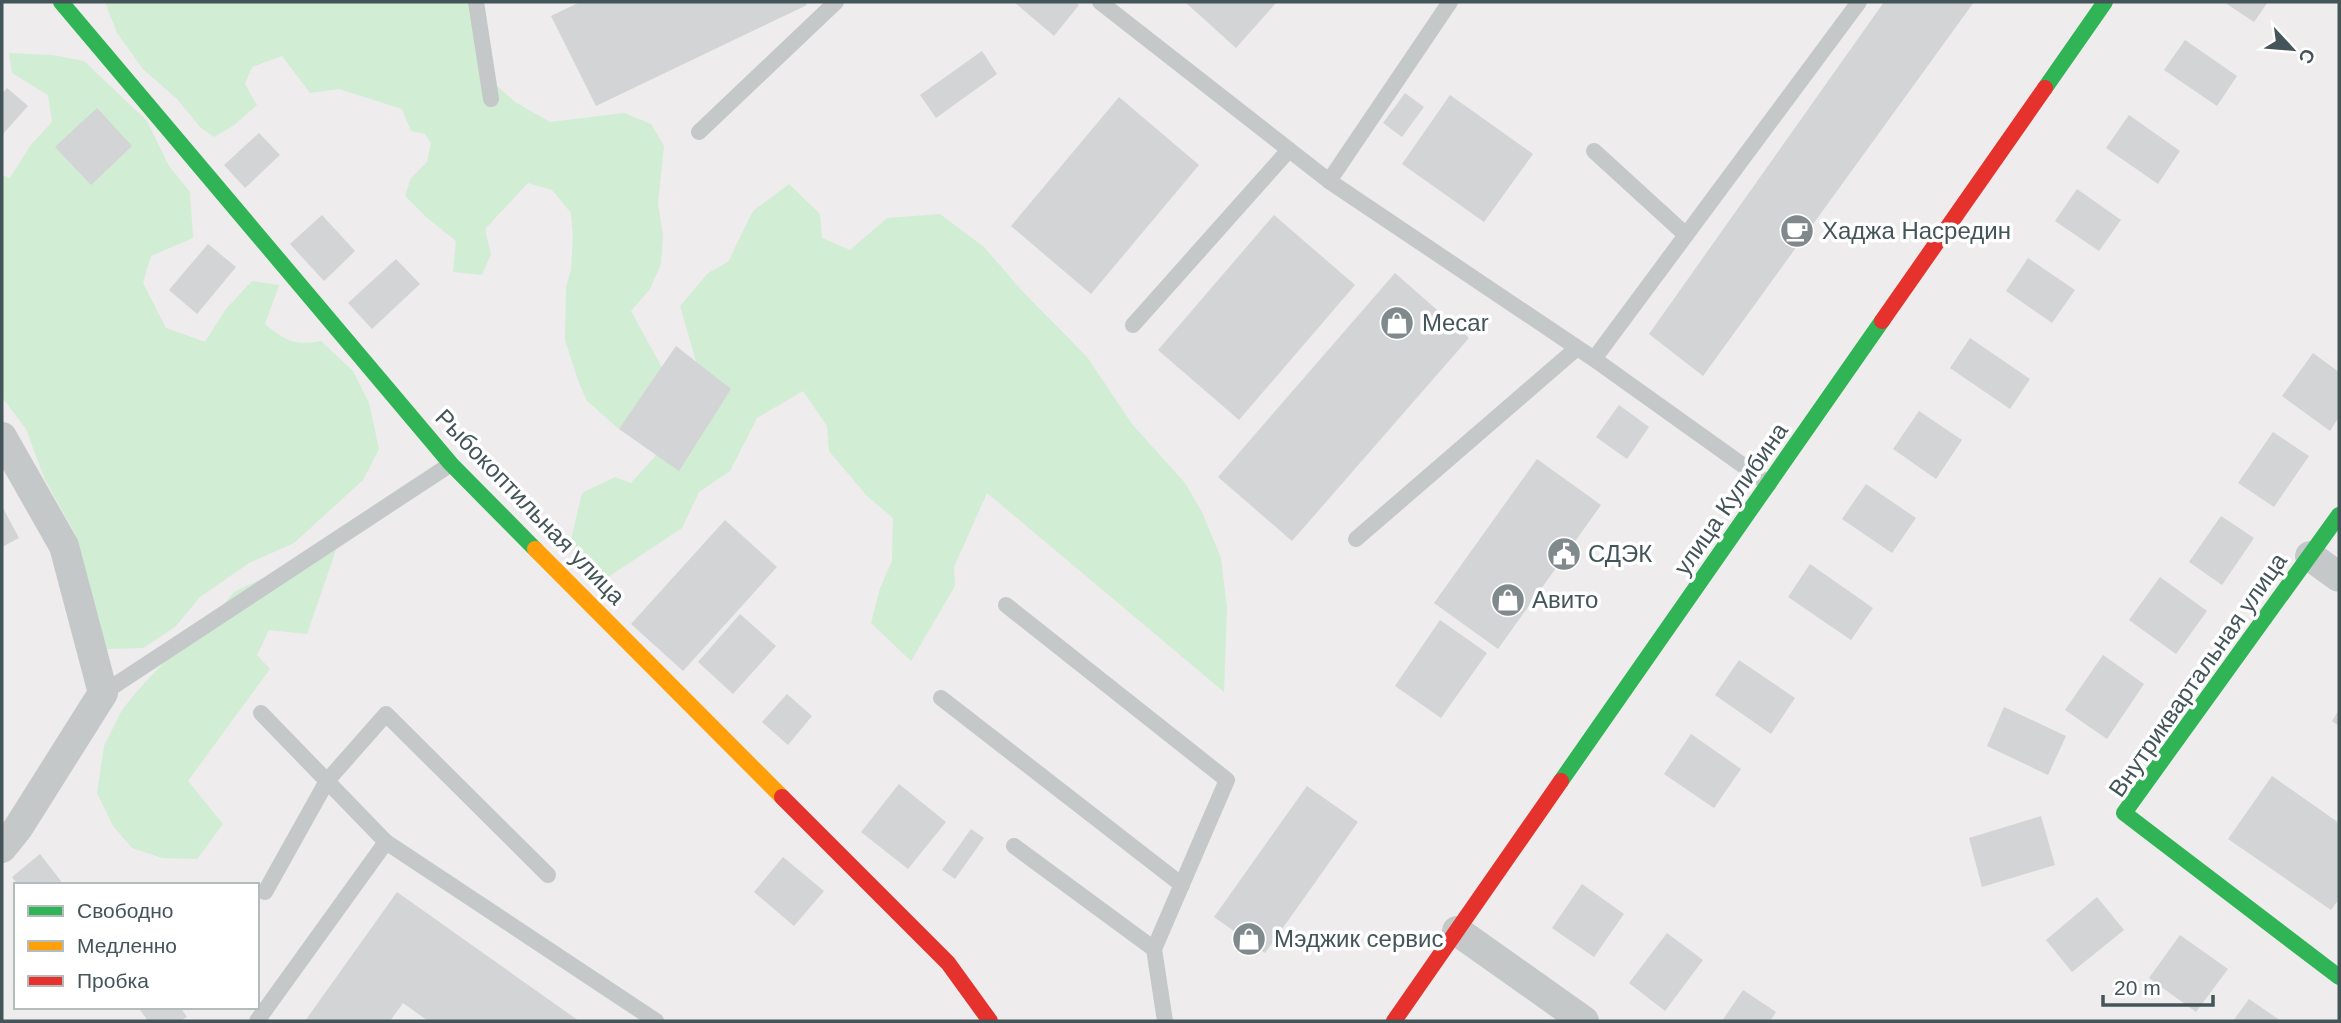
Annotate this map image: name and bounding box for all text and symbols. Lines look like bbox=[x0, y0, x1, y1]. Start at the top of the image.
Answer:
north arrow bbox=[2257, 14, 2327, 84]
text: С bbox=[2294, 45, 2319, 67]
cafe icon: Хаджа Насредин bbox=[1778, 212, 1816, 250]
place label: Хаджа Насредин bbox=[1822, 217, 2011, 244]
shop icon: Mecar bbox=[1378, 304, 1416, 342]
place label: Mecar bbox=[1422, 309, 1489, 336]
street label: Рыбокоптильная улица bbox=[430, 404, 631, 610]
street label: улица Кулибина bbox=[1668, 417, 1793, 580]
public building icon: СДЭК bbox=[1545, 535, 1583, 573]
place label: СДЭК bbox=[1588, 540, 1652, 567]
street label: Внутриквартальная улица bbox=[2103, 547, 2292, 802]
shop icon: Авито bbox=[1489, 581, 1527, 619]
place label: Авито bbox=[1532, 586, 1598, 613]
legend bbox=[14, 883, 259, 1009]
text: Свободно bbox=[77, 899, 174, 922]
shop icon: Мэджик сервис bbox=[1230, 920, 1268, 958]
place label: Мэджик сервис bbox=[1274, 925, 1443, 952]
text: Медленно bbox=[77, 934, 177, 957]
scale bar bbox=[2103, 964, 2213, 1008]
text: Пробка bbox=[77, 969, 149, 992]
text: 20 m bbox=[2114, 976, 2161, 999]

